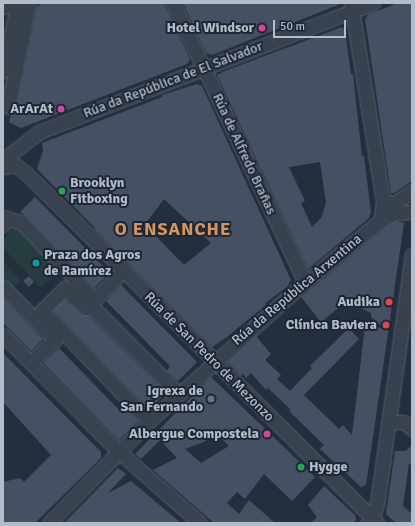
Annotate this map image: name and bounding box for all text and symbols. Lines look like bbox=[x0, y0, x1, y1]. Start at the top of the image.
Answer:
scale bar bbox=[275, 12, 348, 38]
text: 50 m bbox=[280, 19, 305, 34]
place label: Hotel Windsor bbox=[166, 20, 254, 36]
marker: Hotel Windsor bbox=[257, 23, 267, 33]
street label: Rúa da República de El Salvador bbox=[81, 38, 265, 122]
street label: Rúa de Alfredo Brañas bbox=[209, 91, 279, 217]
place label: ArArAt bbox=[10, 101, 53, 117]
marker: ArArAt bbox=[56, 104, 66, 114]
place label: Brooklyn Fitboxing bbox=[70, 175, 128, 208]
marker: Brooklyn Fitboxing bbox=[57, 186, 67, 196]
district label: O ENSANCHE bbox=[115, 218, 231, 240]
street label: Rúa da República Arxentina bbox=[229, 231, 365, 349]
place label: Praza dos Agros de Ramírez bbox=[44, 247, 141, 280]
marker: Praza dos Agros de Ramírez bbox=[31, 258, 41, 268]
street label: Rúa de San Pedro de Mezonzo bbox=[141, 289, 277, 425]
place label: Audika bbox=[337, 294, 380, 310]
marker: Audika bbox=[383, 296, 395, 308]
place label: Clínica Baviera bbox=[286, 317, 377, 333]
marker: Clínica Baviera bbox=[380, 319, 392, 331]
place label: Igrexa de San Fernando bbox=[120, 383, 203, 416]
marker: Igrexa de San Fernando bbox=[206, 394, 216, 404]
place label: Albergue Compostela bbox=[129, 426, 259, 442]
marker: Albergue Compostela bbox=[262, 429, 272, 439]
place label: Hygge bbox=[309, 459, 347, 475]
marker: Hygge bbox=[296, 462, 306, 472]

